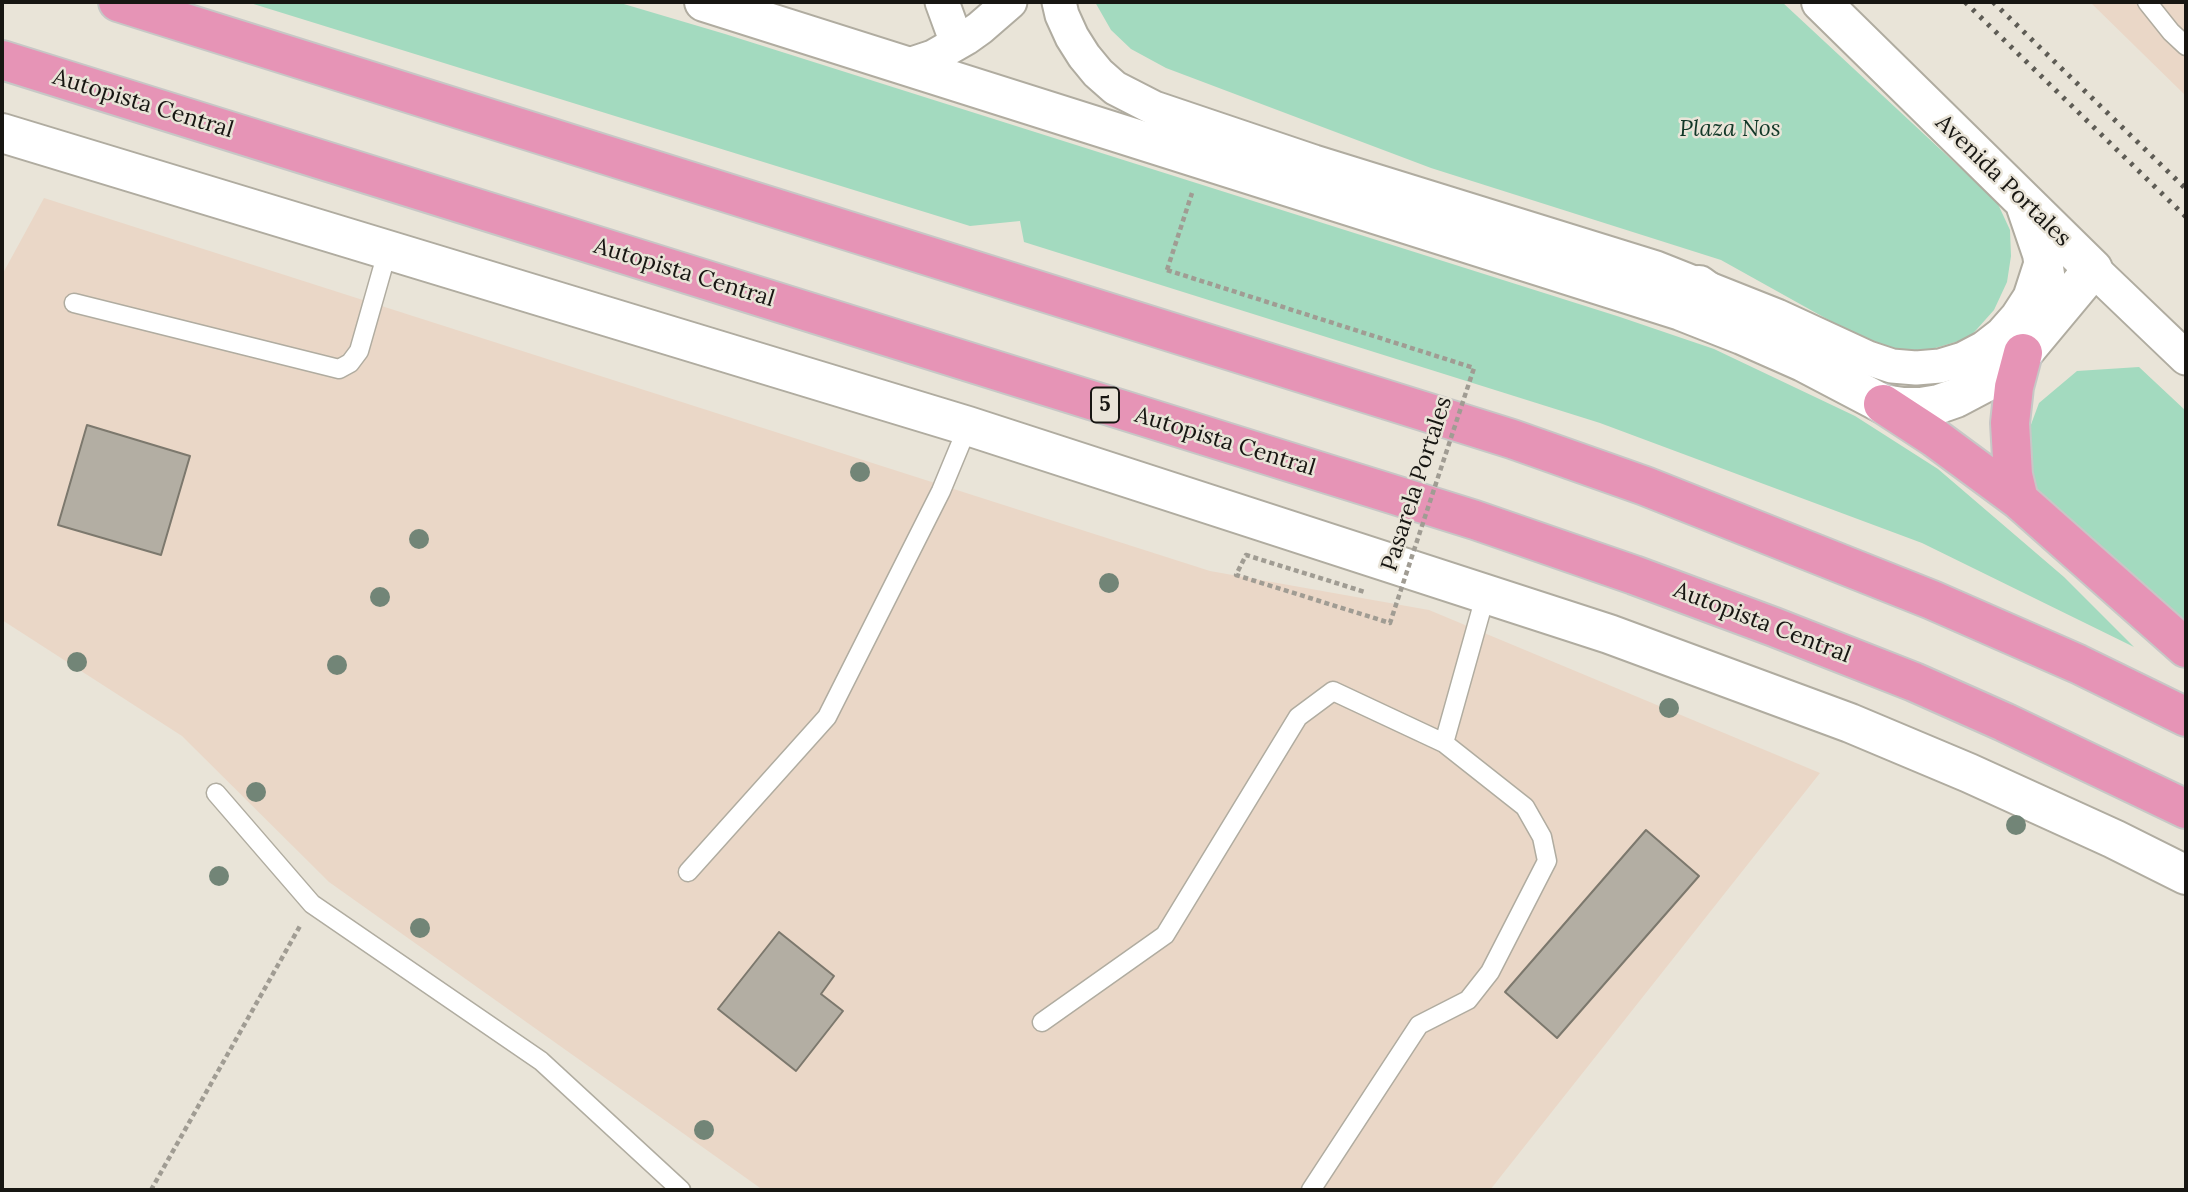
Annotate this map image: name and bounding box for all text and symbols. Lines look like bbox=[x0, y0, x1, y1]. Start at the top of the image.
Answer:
street label: Autopista Central bbox=[49, 63, 237, 145]
street label: Avenida Portales bbox=[1930, 109, 2076, 253]
park label: Plaza Nos bbox=[1679, 115, 1781, 143]
street label: Autopista Central bbox=[590, 232, 778, 314]
road number: 5 bbox=[1091, 388, 1119, 422]
street label: Pasarela Portales bbox=[1376, 393, 1458, 575]
street label: Autopista Central bbox=[1131, 401, 1319, 483]
street label: Autopista Central bbox=[1670, 577, 1854, 669]

